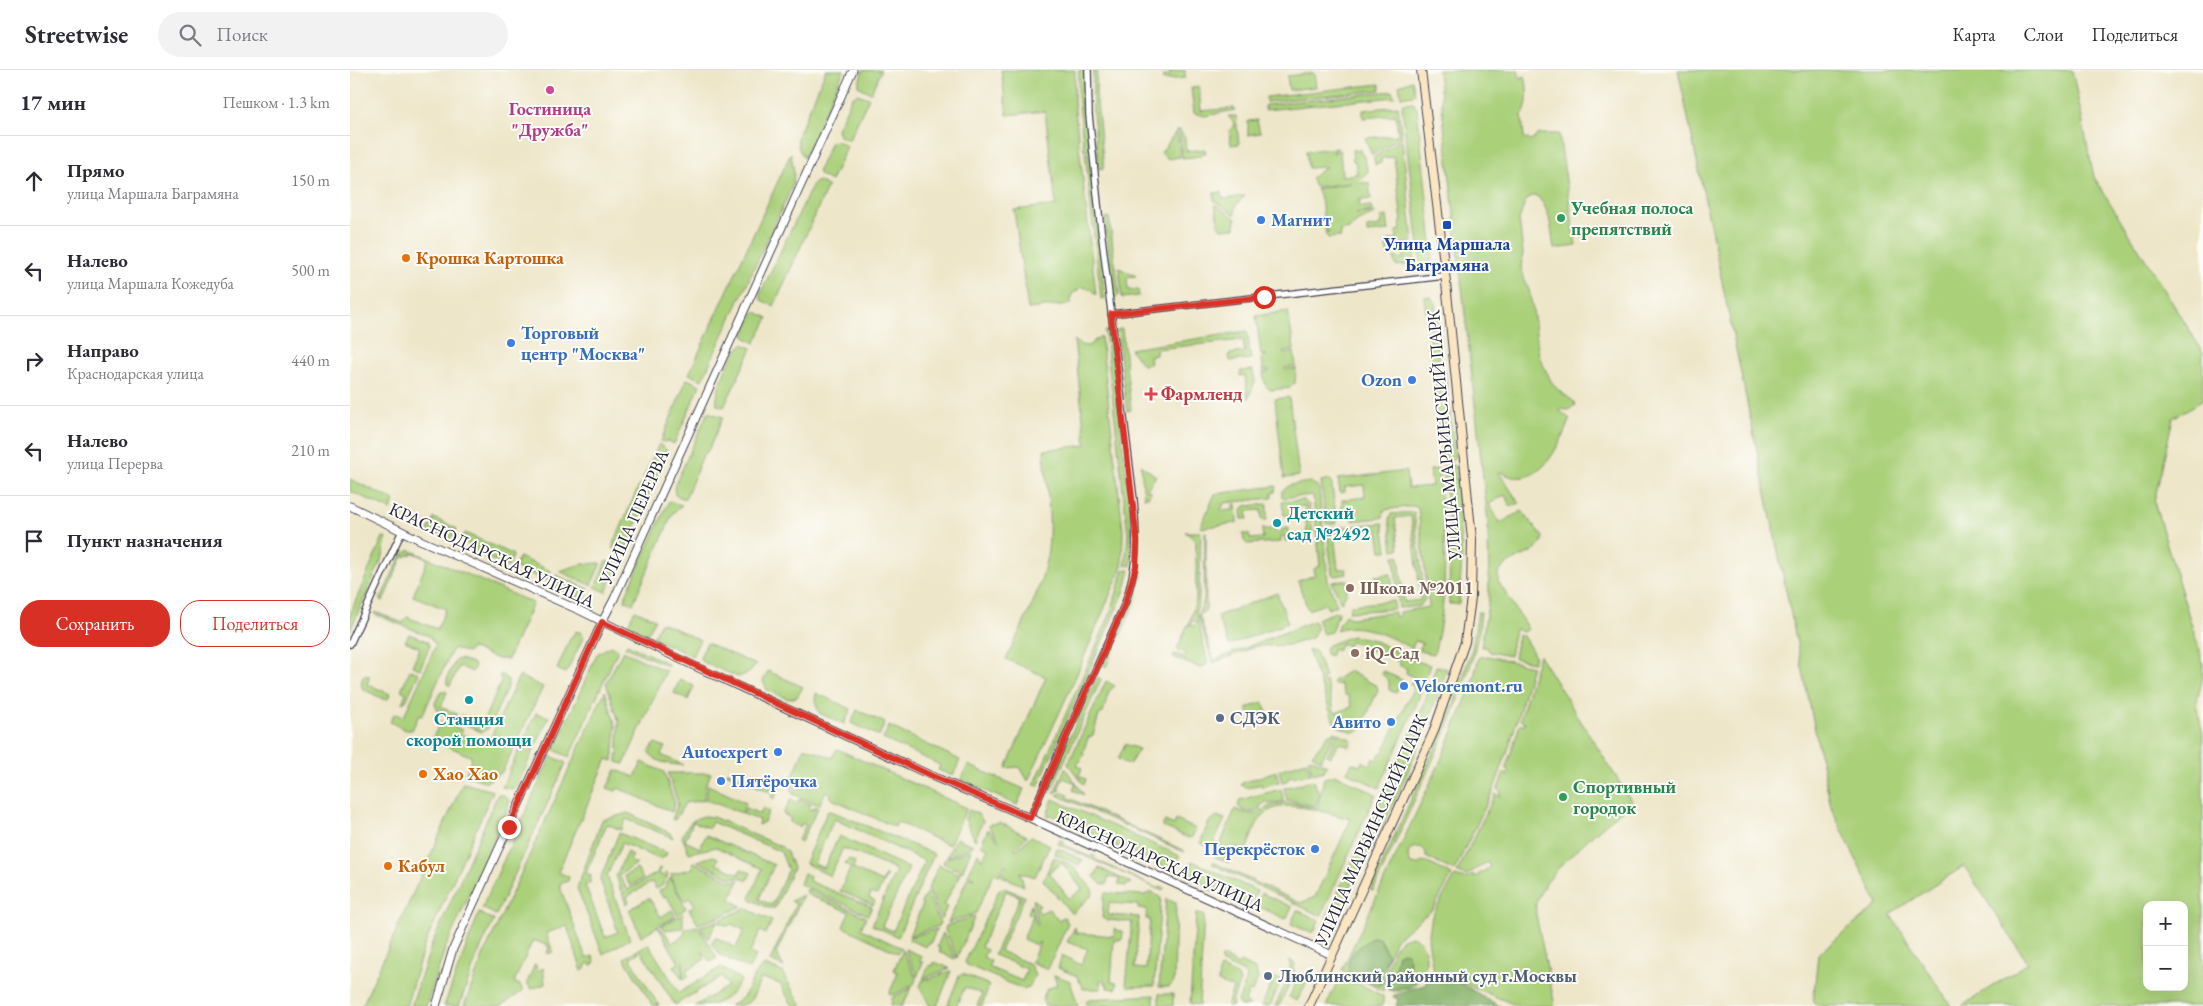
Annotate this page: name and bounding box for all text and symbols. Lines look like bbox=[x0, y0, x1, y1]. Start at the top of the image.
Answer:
search box bbox=[158, 12, 508, 57]
text: Streetwise bbox=[25, 19, 128, 50]
icon: search bbox=[176, 21, 204, 49]
text: Поиск bbox=[216, 22, 268, 47]
text: Карта bbox=[1953, 23, 1996, 46]
text: Слои bbox=[2024, 23, 2063, 46]
text: Поделиться bbox=[2091, 23, 2178, 46]
marker: Гостиница "Дружба" bbox=[544, 84, 556, 96]
text: 17 мин bbox=[20, 89, 86, 116]
text: Пешком · 1.3 km bbox=[223, 92, 330, 113]
place label: Гостиница "Дружба" bbox=[509, 97, 591, 141]
text: Прямо bbox=[67, 158, 125, 183]
icon: ahead bbox=[20, 167, 48, 195]
text: 150 m bbox=[291, 170, 330, 191]
text: улица Маршала Баграмяна bbox=[67, 183, 239, 204]
place label: Учебная полоса препятствий bbox=[1570, 196, 1694, 240]
place label: Магнит bbox=[1271, 208, 1331, 231]
marker: Учебная полоса препятствий bbox=[1555, 212, 1567, 224]
marker: Магнит bbox=[1255, 214, 1267, 226]
marker: Улица Маршала Баграмяна bbox=[1441, 219, 1453, 231]
place label: Улица Маршала Баграмяна bbox=[1383, 232, 1511, 276]
place label: Крошка Картошка bbox=[416, 246, 564, 269]
text: Налево bbox=[67, 248, 128, 273]
marker: Крошка Картошка bbox=[400, 252, 412, 264]
icon: left bbox=[20, 257, 48, 285]
text: 500 m bbox=[291, 260, 330, 281]
text: улица Маршала Кожедуба bbox=[67, 273, 234, 294]
route start bbox=[1253, 286, 1276, 309]
street label: УЛИЦА МАРЬИНСКИЙ ПАРК bbox=[1421, 309, 1466, 562]
place label: Торговый центр "Москва" bbox=[521, 321, 645, 365]
marker: Торговый центр "Москва" bbox=[505, 337, 517, 349]
text: Направо bbox=[67, 338, 139, 363]
icon: right bbox=[20, 347, 48, 375]
text: 440 m bbox=[291, 350, 330, 371]
text: Краснодарская улица bbox=[67, 363, 204, 384]
place label: Ozon bbox=[1361, 368, 1402, 391]
marker: Ozon bbox=[1406, 374, 1418, 386]
place label: Фармленд bbox=[1161, 382, 1243, 405]
marker: Фармленд bbox=[1145, 388, 1157, 400]
text: Налево bbox=[67, 428, 128, 453]
icon: left bbox=[20, 437, 48, 465]
text: 210 m bbox=[291, 440, 330, 461]
street label: УЛИЦА ПЕРЕРВА bbox=[593, 445, 674, 589]
text: улица Перерва bbox=[67, 453, 163, 474]
street label: КРАСНОДАРСКАЯ УЛИЦА bbox=[386, 497, 599, 613]
place label: Детский сад №2492 bbox=[1287, 501, 1371, 545]
marker: Детский сад №2492 bbox=[1271, 517, 1283, 529]
icon: arrive bbox=[20, 527, 48, 555]
text: Пункт назначения bbox=[67, 528, 223, 553]
place label: Школа №2011 bbox=[1360, 576, 1474, 599]
marker: Школа №2011 bbox=[1344, 582, 1356, 594]
button: Сохранить bbox=[20, 600, 170, 647]
button: Поделиться bbox=[180, 600, 330, 647]
place label: iQ-Сад bbox=[1365, 641, 1420, 664]
marker: iQ-Сад bbox=[1349, 647, 1361, 659]
place label: Veloremont.ru bbox=[1414, 674, 1523, 697]
marker: Veloremont.ru bbox=[1398, 680, 1410, 692]
marker: Станция скорой помощи bbox=[463, 694, 475, 706]
place label: СДЭК bbox=[1230, 706, 1280, 729]
place label: Станция скорой помощи bbox=[406, 707, 532, 751]
street label: УЛИЦА МАРЬИНСКИЙ ПАРК bbox=[1309, 710, 1432, 950]
place label: Авито bbox=[1331, 710, 1381, 733]
marker: СДЭК bbox=[1214, 712, 1226, 724]
marker: Авито bbox=[1385, 716, 1397, 728]
place label: Autoexpert bbox=[681, 740, 768, 763]
marker: Autoexpert bbox=[772, 746, 784, 758]
place label: Хао Хао bbox=[432, 762, 498, 785]
marker: Хао Хао bbox=[417, 768, 429, 780]
place label: Пятёрочка bbox=[731, 769, 817, 792]
marker: Пятёрочка bbox=[715, 775, 727, 787]
place label: Спортивный городок bbox=[1573, 775, 1677, 819]
marker: Спортивный городок bbox=[1557, 791, 1569, 803]
street label: КРАСНОДАРСКАЯ УЛИЦА bbox=[1053, 804, 1268, 917]
route end bbox=[498, 816, 521, 839]
place label: Перекрёсток bbox=[1204, 837, 1305, 860]
marker: Перекрёсток bbox=[1309, 843, 1321, 855]
place label: Кабул bbox=[398, 854, 445, 877]
marker: Кабул bbox=[382, 860, 394, 872]
map controls bbox=[2143, 901, 2188, 991]
button: + bbox=[2143, 901, 2188, 946]
button: − bbox=[2143, 946, 2188, 991]
place label: Люблинский районный суд г.Москвы bbox=[1278, 964, 1577, 987]
marker: Люблинский районный суд г.Москвы bbox=[1262, 970, 1274, 982]

